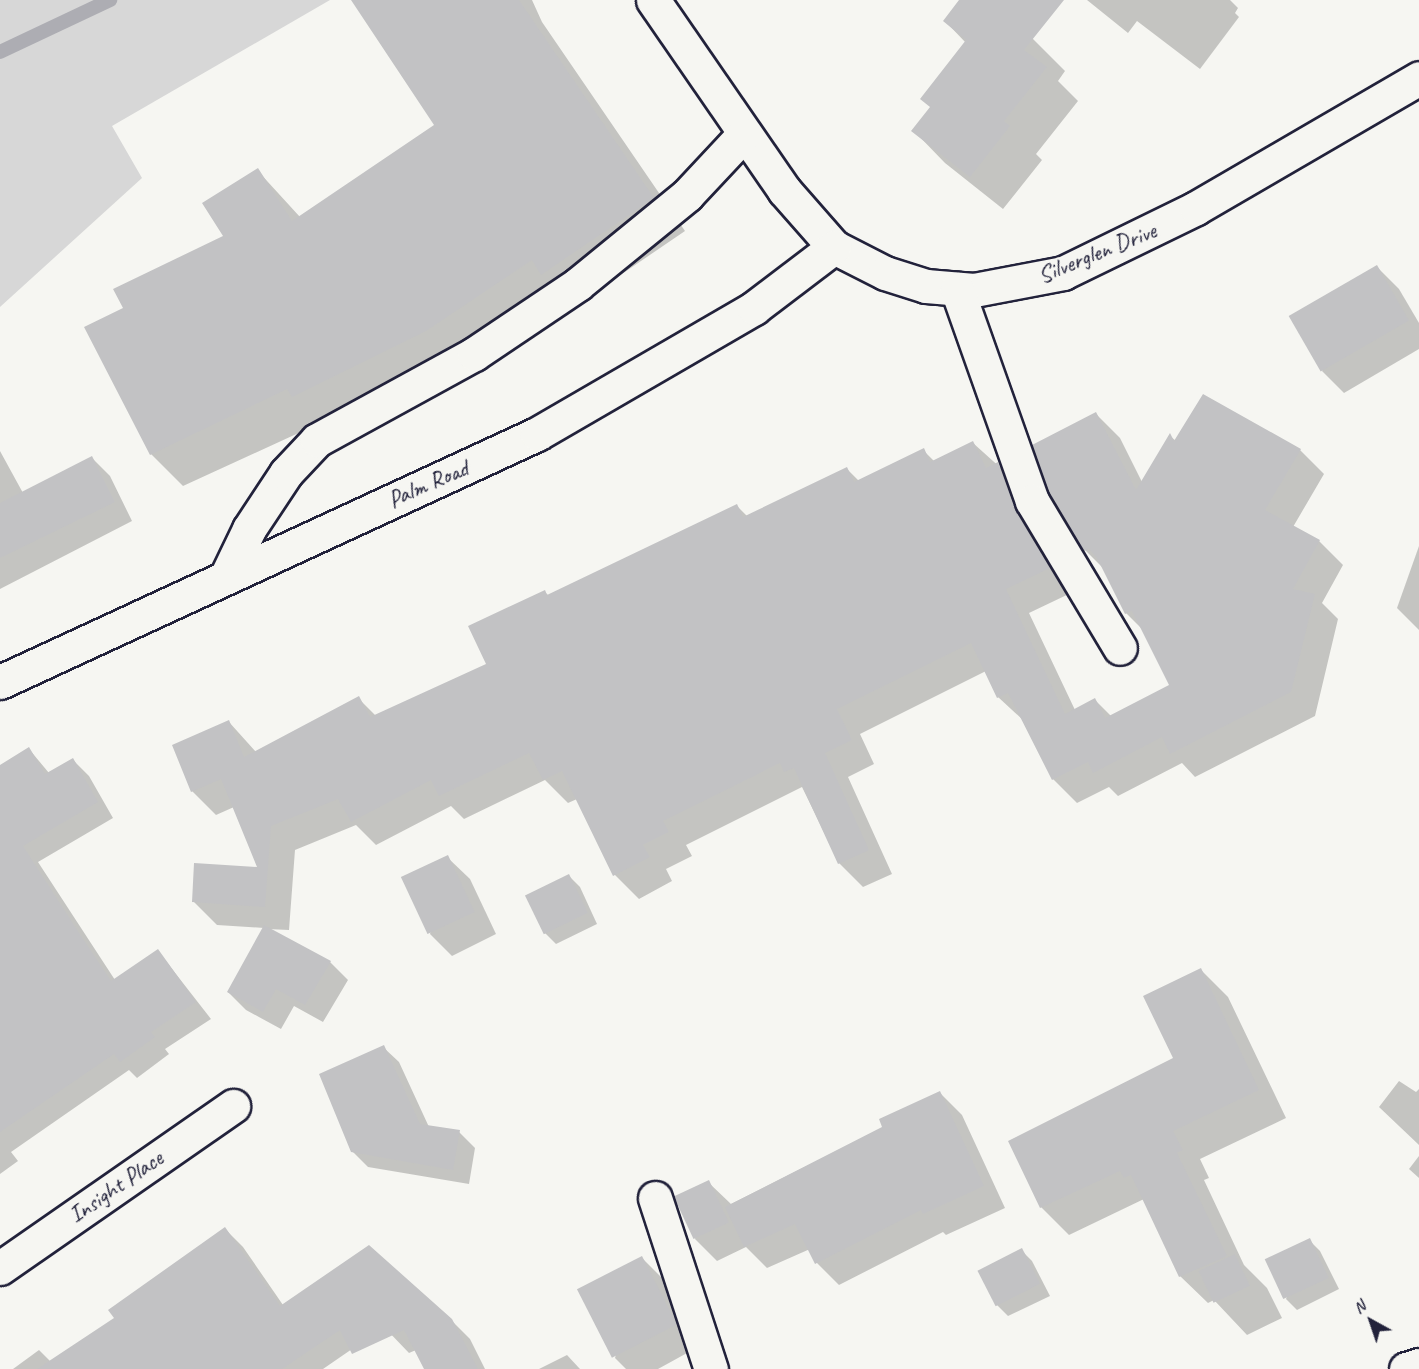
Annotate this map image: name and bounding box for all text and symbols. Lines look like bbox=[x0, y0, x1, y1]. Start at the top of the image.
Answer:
street label: Silverglen Drive bbox=[1034, 216, 1160, 290]
street label: Palm Road bbox=[383, 453, 473, 515]
street label: Insight Place bbox=[63, 1144, 169, 1230]
north arrow bbox=[1341, 1291, 1401, 1351]
text: N bbox=[1349, 1296, 1370, 1318]

